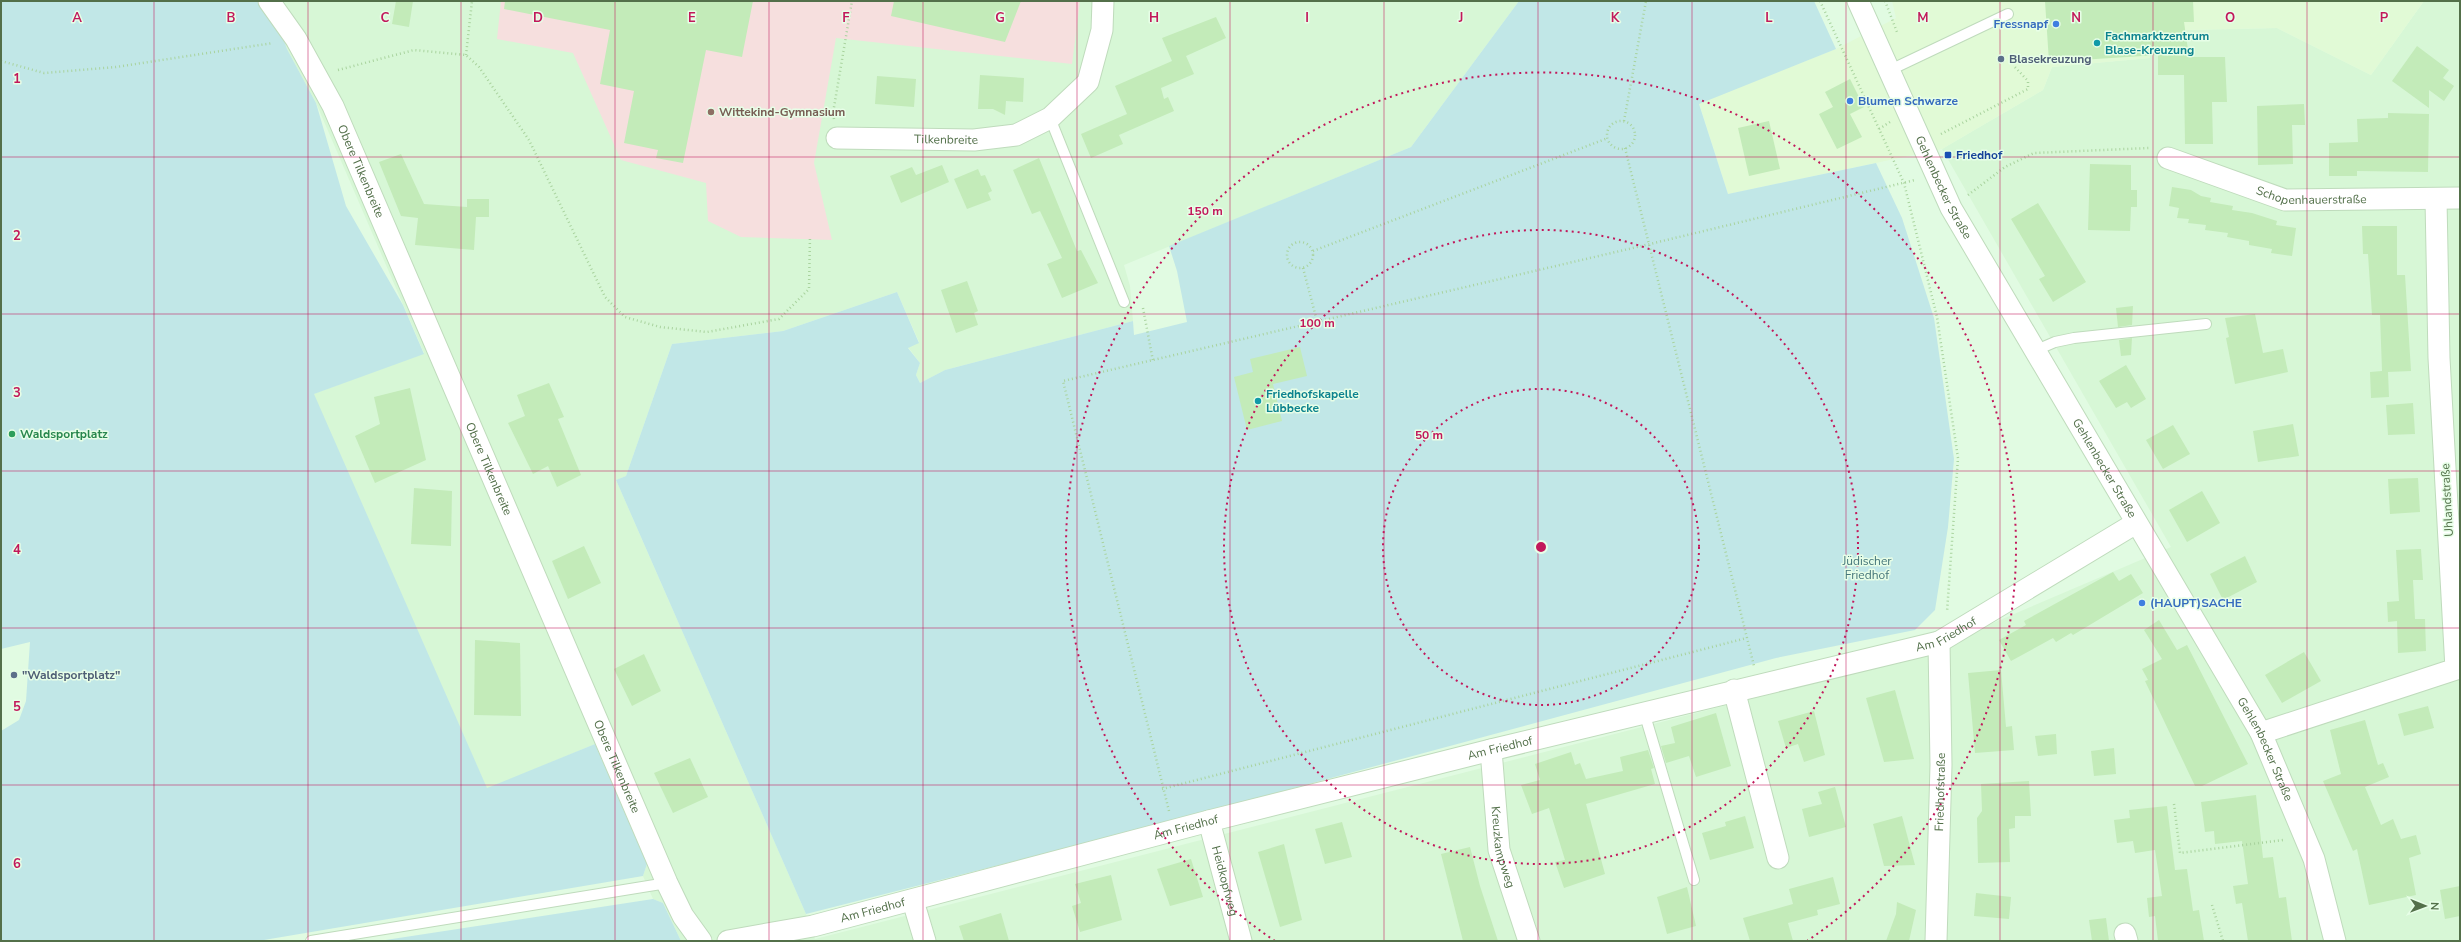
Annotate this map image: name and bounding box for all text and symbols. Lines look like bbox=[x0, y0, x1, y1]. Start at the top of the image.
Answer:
text: A bbox=[72, 9, 82, 27]
text: B bbox=[227, 9, 236, 27]
text: C bbox=[381, 9, 390, 27]
text: D bbox=[533, 9, 543, 27]
text: E bbox=[688, 9, 696, 27]
text: F bbox=[842, 9, 850, 27]
text: G bbox=[995, 9, 1005, 27]
text: H bbox=[1149, 9, 1159, 27]
text: I bbox=[1305, 9, 1309, 27]
text: J bbox=[1458, 9, 1463, 27]
text: K bbox=[1611, 9, 1620, 27]
text: L bbox=[1765, 9, 1773, 27]
text: M bbox=[1917, 9, 1929, 27]
text: N bbox=[2071, 9, 2081, 27]
text: O bbox=[2225, 9, 2235, 27]
text: P bbox=[2380, 9, 2389, 27]
place label: Fressnapf bbox=[1993, 16, 2049, 32]
marker: Fressnapf bbox=[2051, 19, 2061, 29]
place label: Fachmarktzentrum Blase-Kreuzung bbox=[2105, 28, 2209, 58]
marker: Fachmarktzentrum Blase-Kreuzung bbox=[2092, 38, 2102, 48]
place label: Blasekreuzung bbox=[2009, 51, 2091, 67]
marker: Blasekreuzung bbox=[1996, 54, 2006, 64]
text: 1 bbox=[13, 70, 21, 88]
place label: Blumen Schwarze bbox=[1858, 93, 1959, 109]
marker: Blumen Schwarze bbox=[1845, 96, 1855, 106]
place label: Wittekind-Gymnasium bbox=[719, 104, 845, 120]
marker: Wittekind-Gymnasium bbox=[706, 107, 716, 117]
street label: Obere Tilkenbreite bbox=[334, 122, 388, 220]
street label: Tilkenbreite bbox=[914, 131, 979, 148]
street label: Gehlenbecker Straße bbox=[1912, 133, 1976, 242]
place label: Friedhof bbox=[1956, 147, 2003, 163]
marker: Friedhof bbox=[1943, 150, 1953, 160]
street label: Schopenhauerstraße bbox=[2254, 182, 2367, 209]
text: 150 m bbox=[1187, 203, 1223, 219]
text: 2 bbox=[13, 227, 21, 245]
text: 100 m bbox=[1299, 315, 1335, 331]
text: 3 bbox=[13, 384, 21, 402]
place label: Friedhofskapelle Lübbecke bbox=[1266, 386, 1359, 416]
marker: Friedhofskapelle Lübbecke bbox=[1253, 396, 1263, 406]
street label: Gehlenbecker Straße bbox=[2069, 415, 2140, 521]
street label: Obere Tilkenbreite bbox=[462, 420, 516, 518]
place label: Waldsportplatz bbox=[20, 426, 108, 442]
text: 50 m bbox=[1415, 427, 1443, 443]
marker: Waldsportplatz bbox=[7, 429, 17, 439]
street label: Uhlandstraße bbox=[2437, 463, 2457, 537]
centre of rings bbox=[1534, 540, 1548, 554]
text: 4 bbox=[13, 541, 21, 559]
park label: Jüdischer Friedhof bbox=[1841, 553, 1892, 583]
place label: (HAUPT)SACHE bbox=[2150, 595, 2242, 611]
marker: (HAUPT)SACHE bbox=[2137, 598, 2147, 608]
street label: Am Friedhof bbox=[1914, 613, 1980, 655]
place label: "Waldsportplatz" bbox=[22, 667, 120, 683]
marker: "Waldsportplatz" bbox=[9, 670, 19, 680]
street label: Gehlenbecker Straße bbox=[2234, 694, 2297, 803]
text: 5 bbox=[13, 698, 21, 716]
street label: Obere Tilkenbreite bbox=[590, 717, 644, 815]
street label: Am Friedhof bbox=[1466, 732, 1535, 764]
street label: Friedhofstraße bbox=[1931, 753, 1949, 832]
street label: Kreuzkampweg bbox=[1488, 805, 1519, 890]
street label: Am Friedhof bbox=[1152, 811, 1221, 843]
street label: Heidkopfweg bbox=[1208, 844, 1242, 918]
text: 6 bbox=[13, 855, 21, 873]
north arrow bbox=[2405, 886, 2445, 926]
street label: Am Friedhof bbox=[838, 894, 908, 926]
text: N bbox=[2427, 902, 2442, 910]

